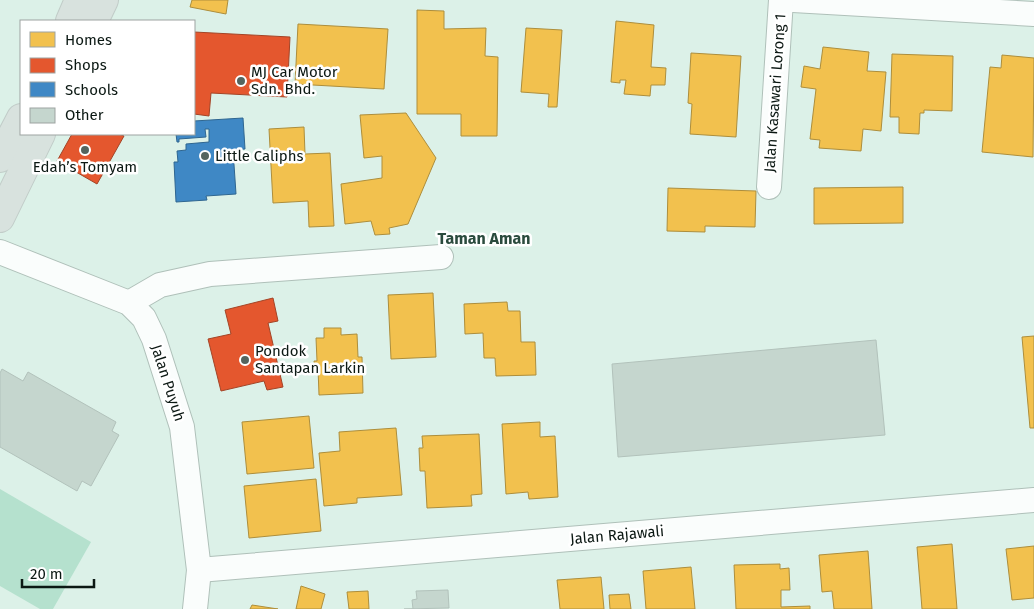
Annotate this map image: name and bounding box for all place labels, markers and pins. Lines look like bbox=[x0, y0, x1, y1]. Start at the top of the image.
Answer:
place label: MJ Car Motor Sdn. Bhd. bbox=[251, 63, 338, 98]
marker: MJ Car Motor Sdn. Bhd. bbox=[235, 75, 247, 87]
marker: Edah’s Tomyam bbox=[79, 144, 91, 156]
place label: Little Caliphs bbox=[215, 147, 303, 165]
marker: Little Caliphs bbox=[199, 150, 211, 162]
place label: Edah’s Tomyam bbox=[33, 158, 137, 176]
place label: Pondok Santapan Larkin bbox=[255, 342, 365, 377]
marker: Pondok Santapan Larkin bbox=[239, 354, 251, 366]

